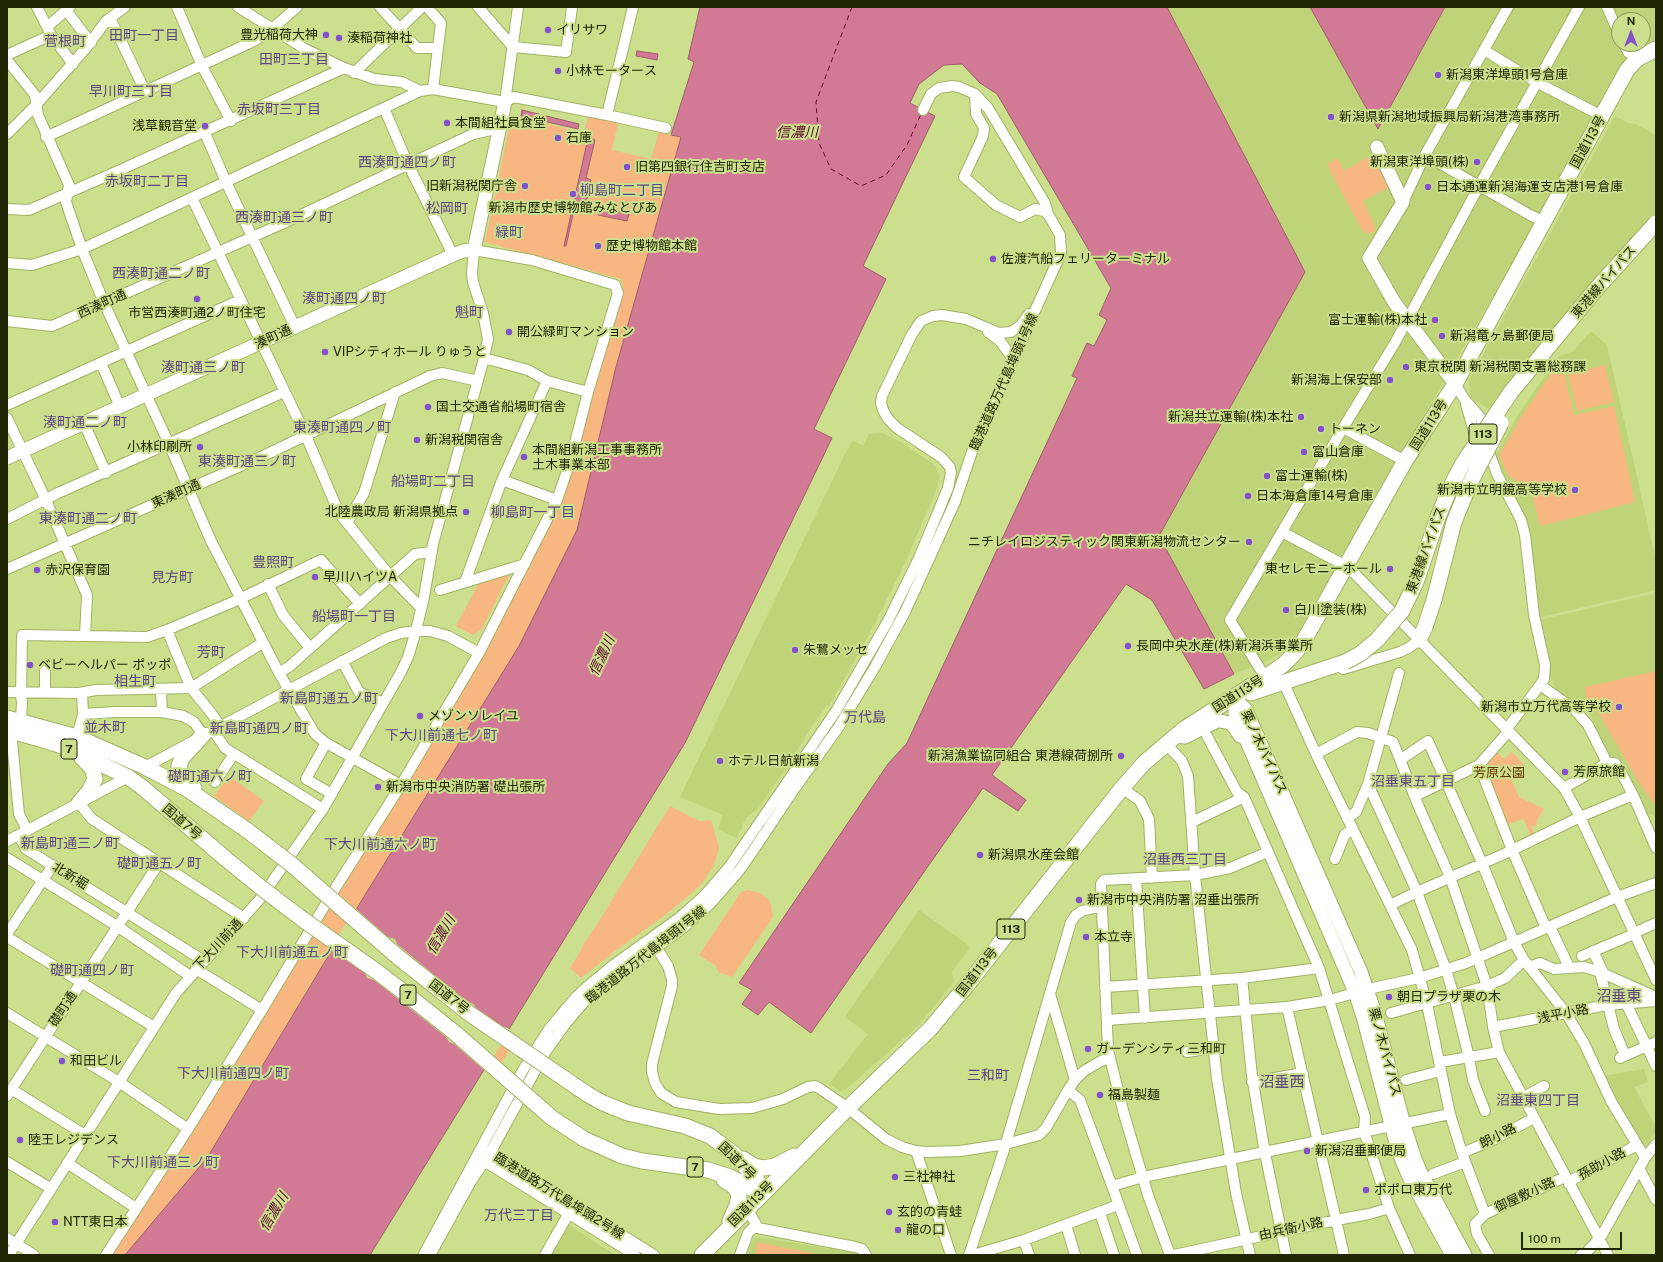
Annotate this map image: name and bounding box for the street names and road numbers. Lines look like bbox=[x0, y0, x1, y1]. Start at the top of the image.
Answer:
street label: 国道113号 bbox=[1567, 113, 1609, 171]
street label: 東港線バイパス bbox=[1568, 243, 1640, 321]
street label: 西湊町通 bbox=[75, 286, 129, 322]
street label: 臨港道路万代島埠頭1号線 bbox=[967, 311, 1041, 453]
street label: 湊町通 bbox=[252, 322, 294, 352]
street label: 国道113号 bbox=[1407, 396, 1451, 454]
road number: 113 bbox=[1469, 424, 1497, 444]
street label: 東湊町通 bbox=[149, 476, 203, 512]
street label: 東港線バイパス bbox=[1403, 505, 1449, 595]
street label: 国道113号 bbox=[1209, 672, 1267, 716]
street label: 栗ノ木バイパス bbox=[1238, 707, 1290, 797]
road number: 7 bbox=[61, 739, 77, 759]
street label: 国道7号 bbox=[159, 801, 205, 843]
street label: 北新堀 bbox=[49, 859, 91, 893]
street label: 臨港道路万代島埠頭1号線 bbox=[583, 903, 709, 1007]
street label: 下大川前通 bbox=[190, 916, 246, 974]
road number: 113 bbox=[997, 919, 1025, 939]
street label: 国道113号 bbox=[953, 944, 1001, 1000]
street label: 国道7号 bbox=[426, 976, 472, 1018]
road number: 7 bbox=[400, 985, 416, 1005]
street label: 礎町通 bbox=[46, 988, 80, 1030]
street label: 浅平小路 bbox=[1536, 1001, 1590, 1027]
street label: 栗ノ木バイパス bbox=[1366, 1006, 1404, 1098]
street label: 朗小路 bbox=[1477, 1120, 1519, 1152]
street label: 国道7号 bbox=[715, 1139, 759, 1183]
street label: 孫助小路 bbox=[1575, 1145, 1629, 1183]
street label: 臨港道路万代島埠頭2号線 bbox=[491, 1149, 627, 1243]
road number: 7 bbox=[687, 1157, 703, 1177]
street label: 御屋敷小路 bbox=[1492, 1174, 1558, 1216]
street label: 国道113号 bbox=[725, 1178, 777, 1230]
street label: 由兵衛小路 bbox=[1258, 1215, 1324, 1243]

